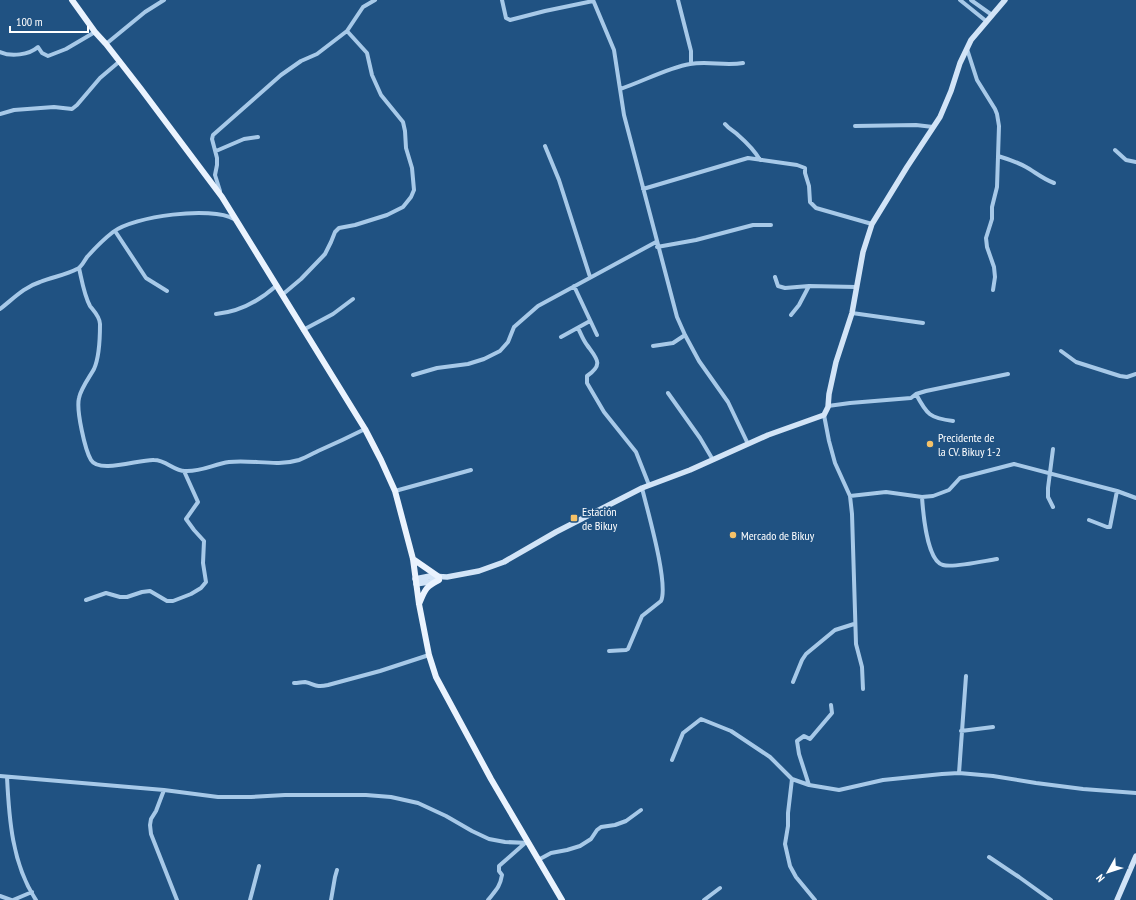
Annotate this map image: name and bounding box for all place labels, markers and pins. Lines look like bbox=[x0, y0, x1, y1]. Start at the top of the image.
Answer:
place label: Precidente de la CV. Bikuy 1-2 bbox=[938, 430, 1001, 459]
marker: Precidente de la CV. Bikuy 1-2 bbox=[925, 439, 935, 449]
place label: Estación de Bikuy bbox=[582, 504, 618, 533]
marker: Estación de Bikuy bbox=[569, 513, 579, 523]
place label: Mercado de Bikuy bbox=[741, 528, 815, 543]
marker: Mercado de Bikuy bbox=[728, 530, 738, 540]

